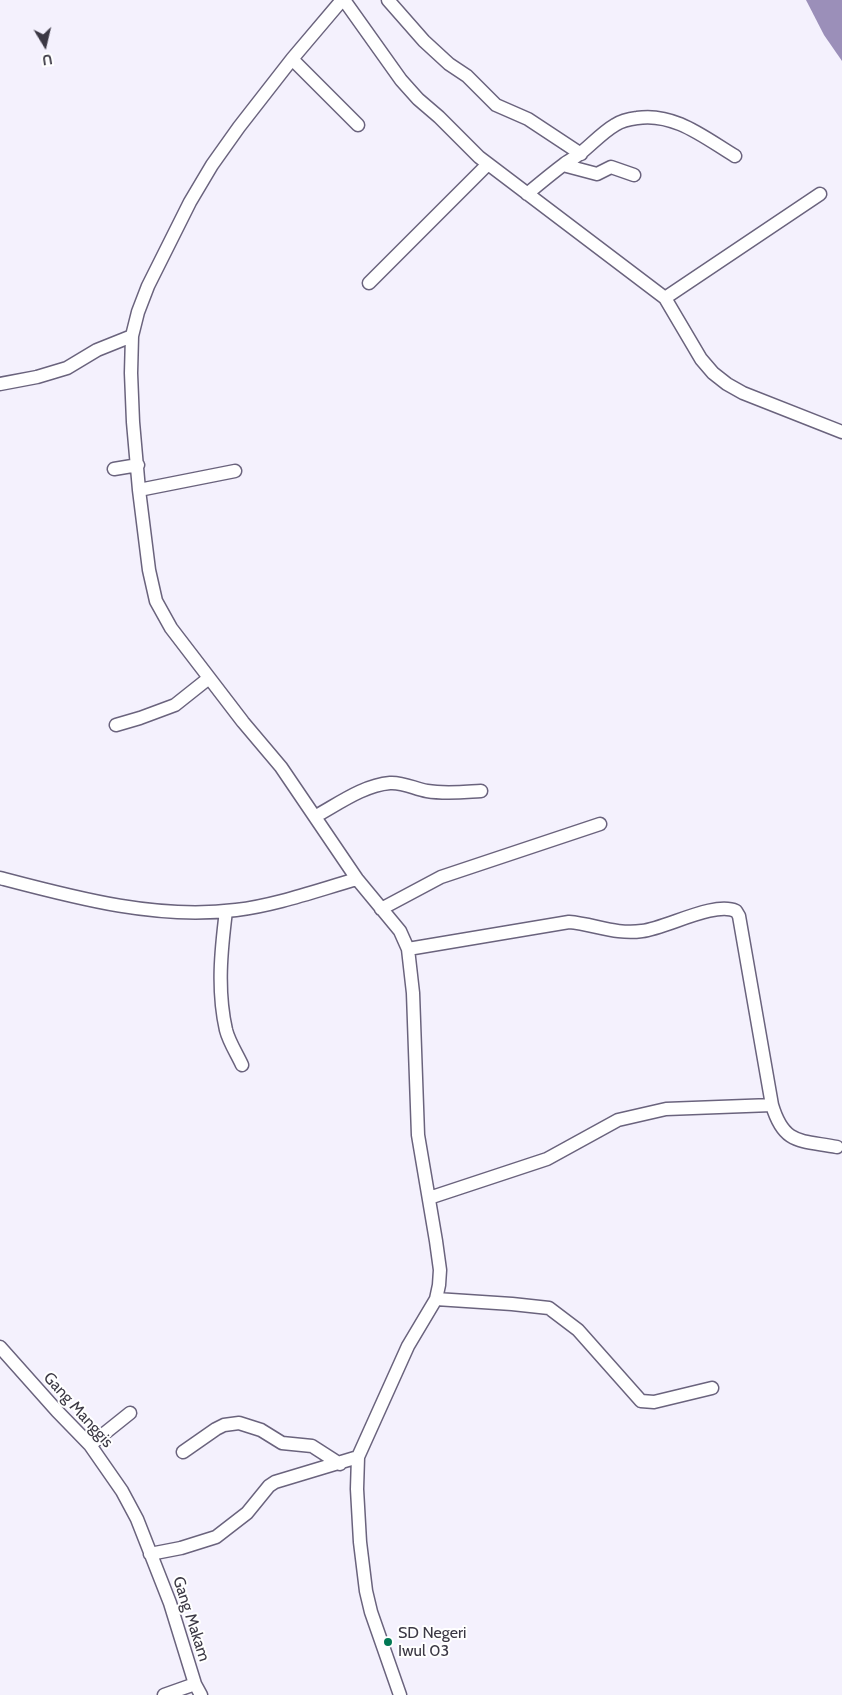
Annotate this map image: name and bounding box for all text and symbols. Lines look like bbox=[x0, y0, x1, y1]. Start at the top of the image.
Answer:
north arrow bbox=[20, 20, 70, 70]
text: U bbox=[41, 50, 54, 69]
street label: Gang Manggis bbox=[39, 1368, 117, 1452]
street label: Gang Makam bbox=[168, 1574, 214, 1664]
place label: SD Negeri Iwul 03 bbox=[398, 1623, 466, 1661]
marker: SD Negeri Iwul 03 bbox=[382, 1636, 394, 1648]

